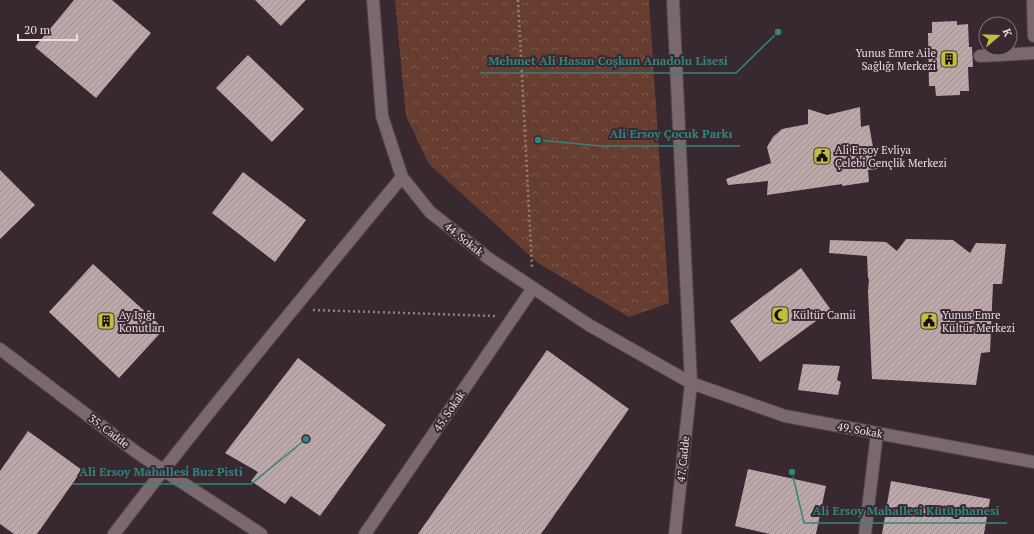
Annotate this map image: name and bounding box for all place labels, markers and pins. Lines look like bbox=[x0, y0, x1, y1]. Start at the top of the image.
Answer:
place label: Yunus Emre Aile Sağlığı Merkezi bbox=[855, 46, 936, 73]
callout: Mehmet Ali Hasan Coşkun Anadolu Lisesi bbox=[480, 49, 736, 73]
building icon: Yunus Emre Aile Sağlığı Merkezi bbox=[939, 49, 959, 69]
callout: Ali Ersoy Çocuk Parkı bbox=[601, 122, 740, 146]
place label: Ali Ersoy Evliya Çelebi Gençlik Merkezi bbox=[835, 143, 947, 170]
public building icon: Ali Ersoy Evliya Çelebi Gençlik Merkezi bbox=[812, 146, 832, 166]
mosque icon: Kültür Camii bbox=[770, 305, 790, 325]
place label: Ay Işığı Konutları bbox=[119, 308, 165, 335]
place label: Kültür Camii bbox=[793, 308, 856, 322]
place label: Yunus Emre Kültür Merkezi bbox=[942, 308, 1015, 335]
building icon: Ay Işığı Konutları bbox=[96, 311, 116, 331]
public building icon: Yunus Emre Kültür Merkezi bbox=[919, 311, 939, 331]
callout: Ali Ersoy Mahallesi̇ Buz Pisti bbox=[72, 460, 251, 484]
callout: Ali Ersoy Mahallesi Kütüphanesi bbox=[804, 499, 1007, 523]

